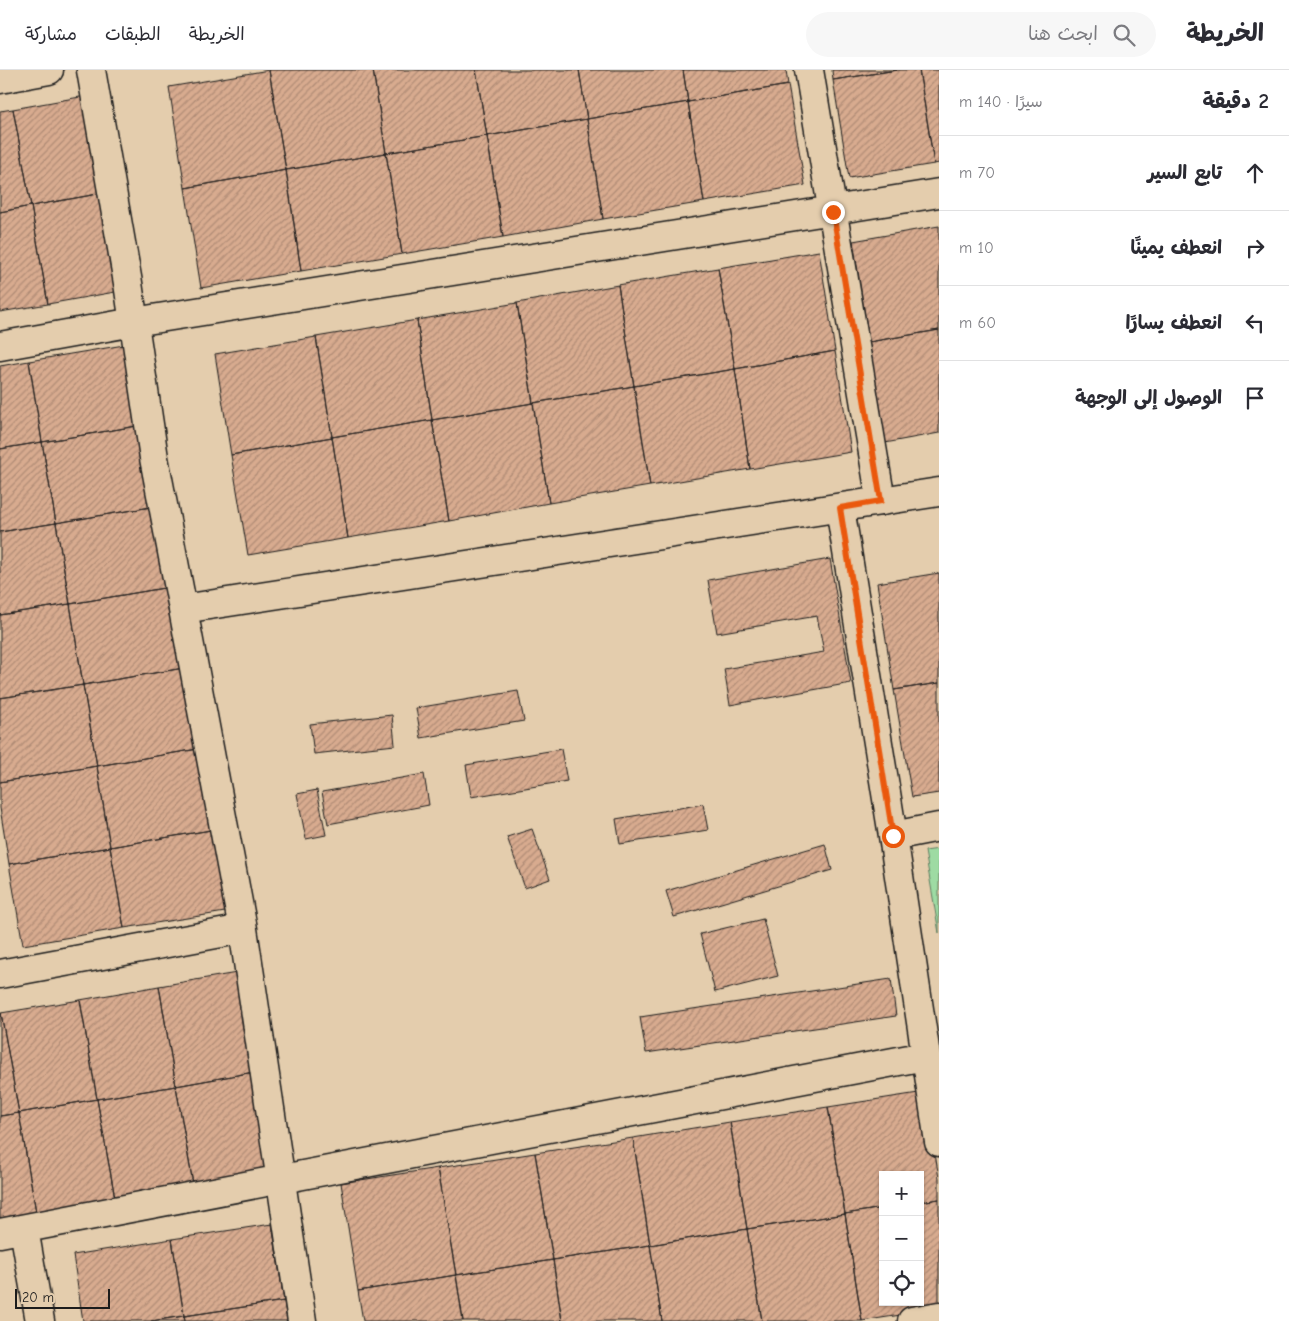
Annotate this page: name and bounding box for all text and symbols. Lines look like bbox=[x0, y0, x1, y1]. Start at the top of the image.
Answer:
search box bbox=[806, 12, 1156, 57]
text: الخريطة bbox=[1186, 19, 1264, 47]
icon: search bbox=[1110, 21, 1138, 49]
text: ابحث هنا bbox=[1028, 23, 1098, 45]
text: مشاركة bbox=[25, 24, 77, 45]
text: الطبقات bbox=[105, 24, 161, 45]
text: الخريطة bbox=[189, 24, 245, 45]
text: 2 دقيقة bbox=[1203, 89, 1269, 113]
text: سيرًا · 140 m bbox=[959, 93, 1043, 111]
icon: ahead bbox=[1241, 159, 1269, 187]
text: تابع السير bbox=[1148, 162, 1222, 184]
text: 70 m bbox=[959, 164, 995, 182]
route end bbox=[822, 201, 845, 224]
icon: right bbox=[1241, 234, 1269, 262]
text: انعطف يمينًا bbox=[1130, 237, 1222, 259]
text: 10 m bbox=[959, 239, 994, 257]
icon: left bbox=[1241, 309, 1269, 337]
text: انعطف يسارًا bbox=[1125, 312, 1222, 334]
text: 60 m bbox=[959, 314, 996, 332]
icon: arrive bbox=[1241, 384, 1269, 412]
text: الوصول إلى الوجهة bbox=[1075, 387, 1222, 409]
route start bbox=[882, 825, 905, 848]
map controls bbox=[879, 1171, 924, 1306]
button: + bbox=[879, 1171, 924, 1216]
button: − bbox=[879, 1216, 924, 1261]
button: locate bbox=[879, 1261, 924, 1306]
scale bar bbox=[15, 1286, 110, 1309]
text: 20 m bbox=[22, 1289, 54, 1306]

